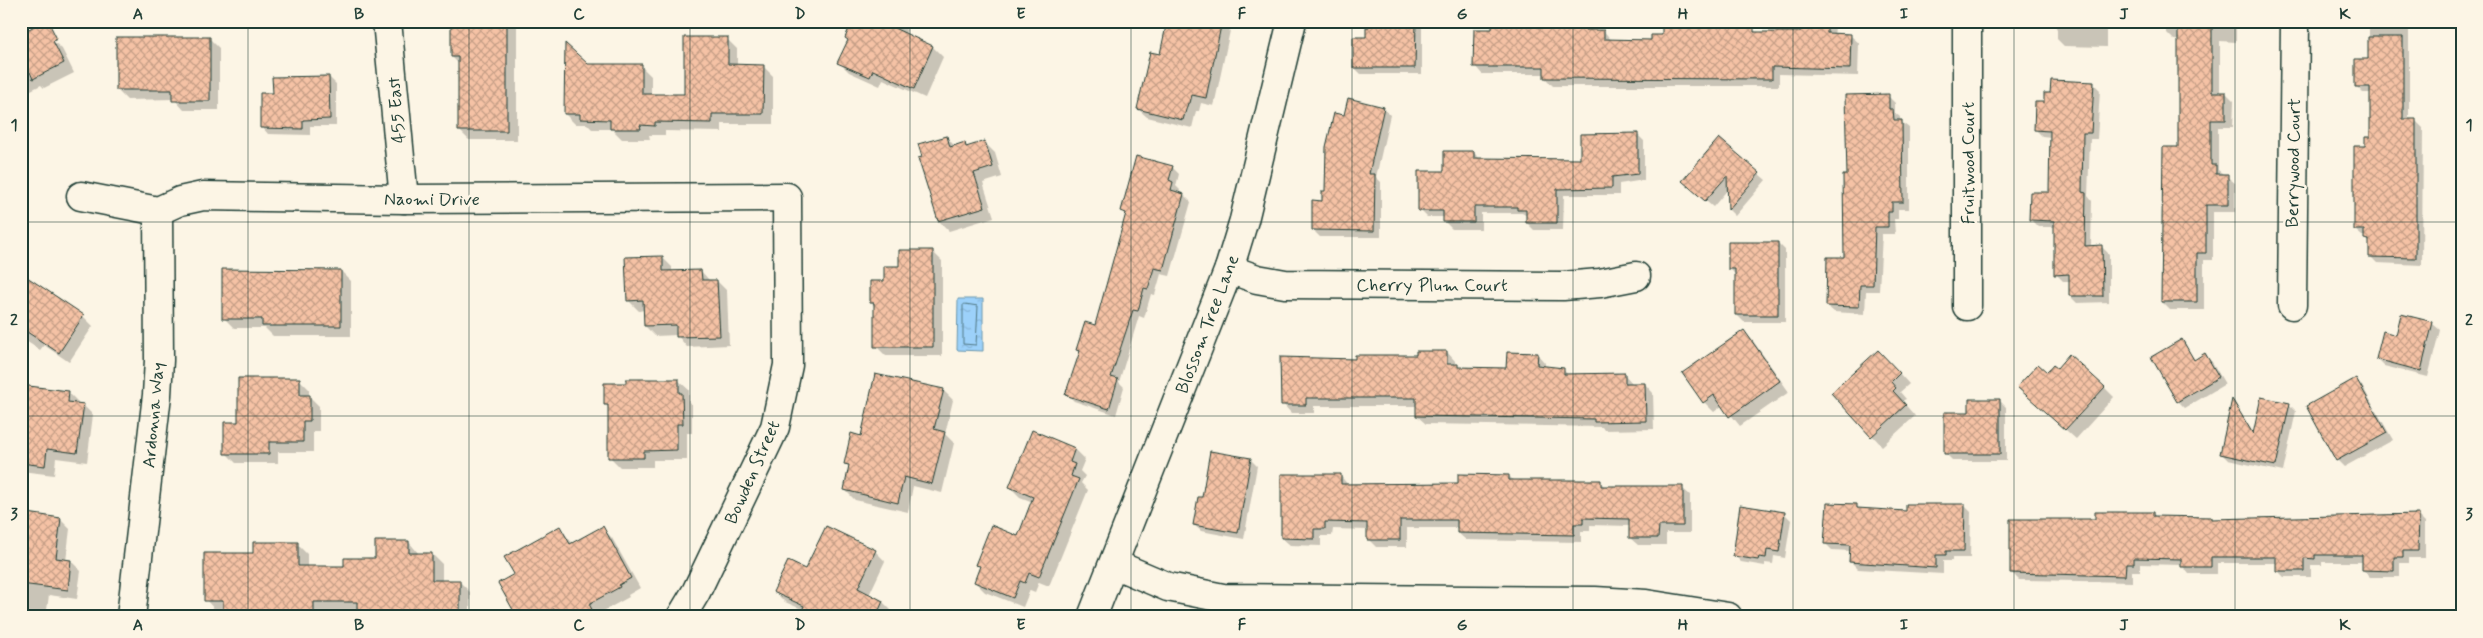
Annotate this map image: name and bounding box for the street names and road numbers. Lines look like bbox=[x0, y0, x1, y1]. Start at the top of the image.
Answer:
street label: 455 East bbox=[382, 75, 412, 144]
street label: Berrywood Court bbox=[2281, 98, 2307, 228]
street label: Fruitwood Court bbox=[1957, 101, 1981, 224]
street label: Naomi Drive bbox=[384, 188, 480, 212]
street label: Blossom Tree Lane bbox=[1170, 251, 1246, 397]
street label: Cherry Plum Court bbox=[1356, 274, 1508, 298]
street label: Ardonna Way bbox=[137, 361, 171, 469]
street label: Bowden Street bbox=[719, 417, 787, 528]

